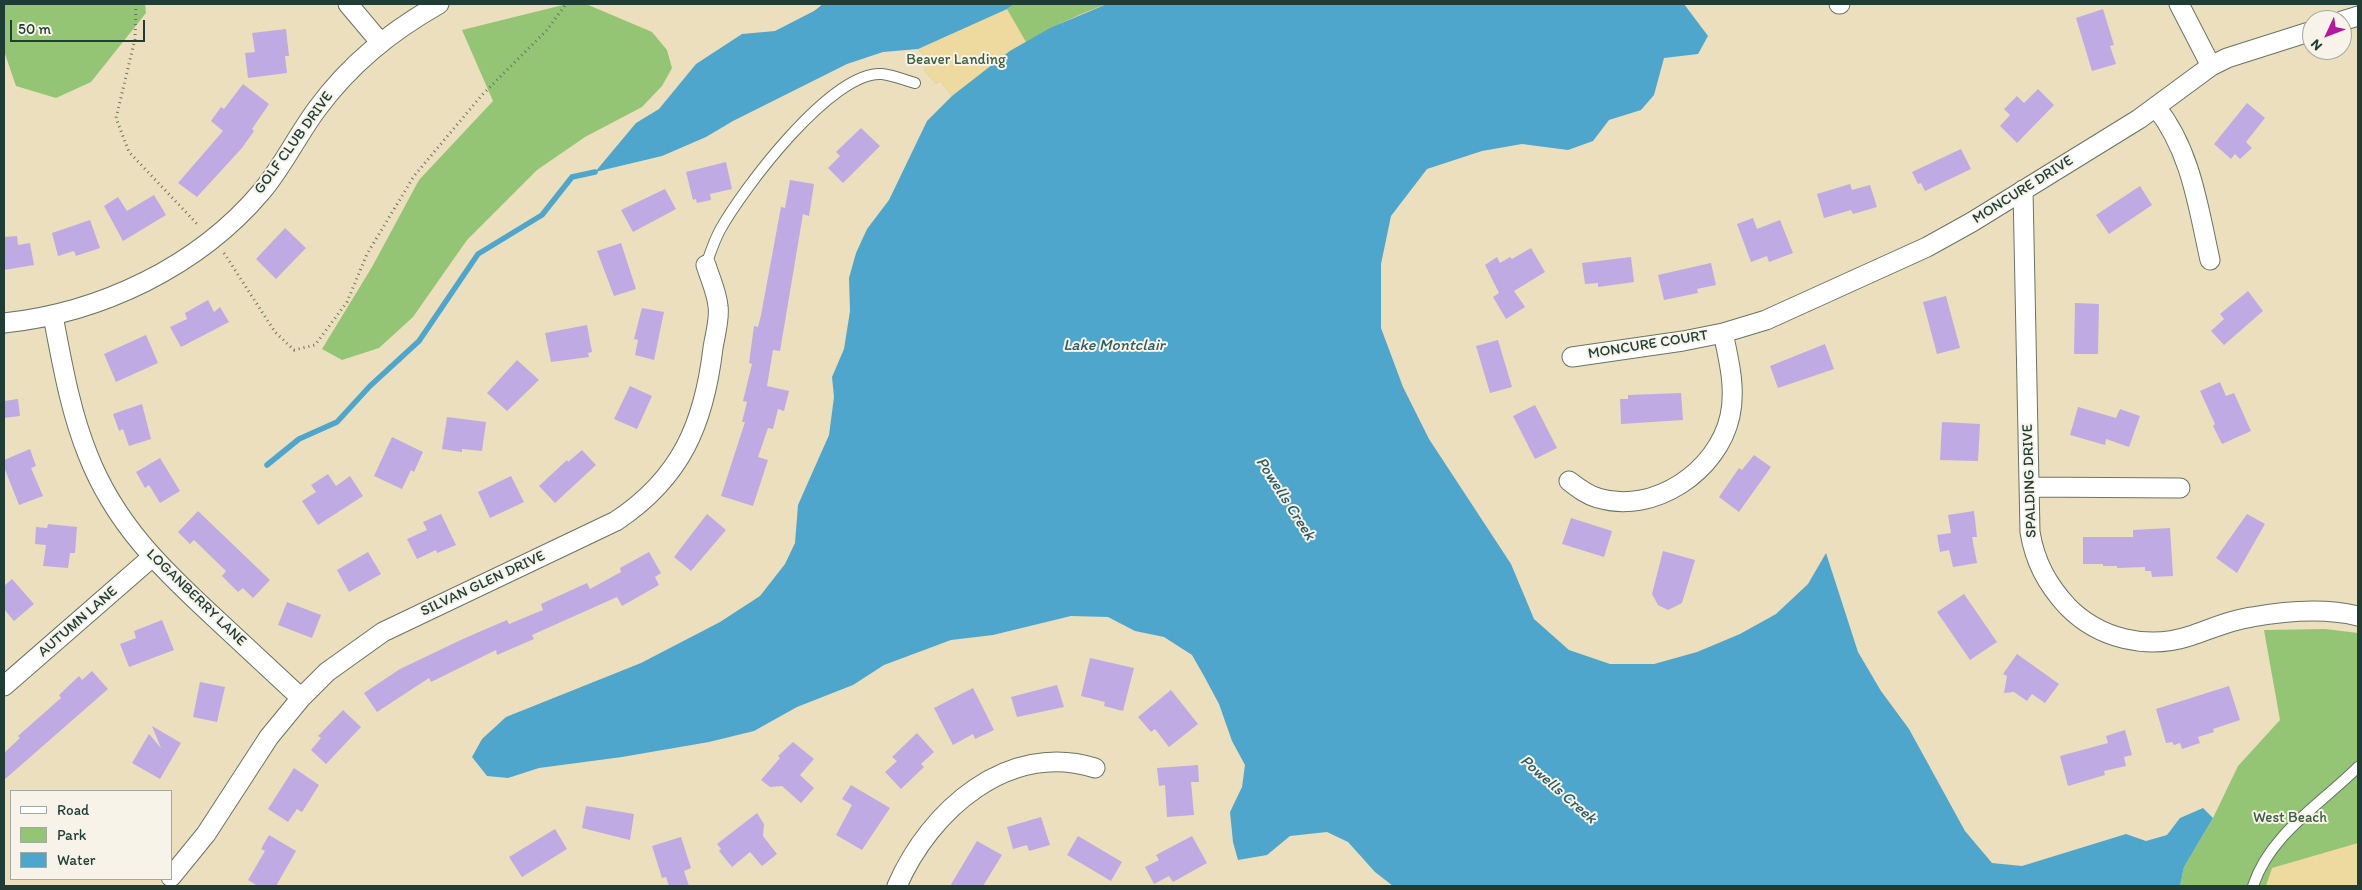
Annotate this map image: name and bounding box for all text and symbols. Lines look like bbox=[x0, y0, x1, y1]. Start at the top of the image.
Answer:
scale bar bbox=[12, 10, 148, 42]
north arrow bbox=[2302, 10, 2352, 60]
text: 50 m bbox=[18, 20, 51, 38]
text: N bbox=[2307, 36, 2326, 54]
park label: Beaver Landing bbox=[906, 51, 1006, 69]
street label: GOLF CLUB DRIVE bbox=[251, 88, 337, 198]
street label: MONCURE DRIVE bbox=[1969, 152, 2077, 228]
street label: MONCURE COURT bbox=[1587, 327, 1709, 363]
water label: Lake Montclair bbox=[1063, 336, 1165, 356]
street label: SPALDING DRIVE bbox=[2019, 424, 2041, 538]
water label: Powells Creek bbox=[1251, 454, 1319, 544]
street label: LOGANBERRY LANE bbox=[142, 546, 250, 650]
street label: SILVAN GLEN DRIVE bbox=[418, 547, 548, 621]
street label: AUTUMN LANE bbox=[35, 583, 121, 661]
water label: Powells Creek bbox=[1516, 752, 1600, 828]
legend bbox=[10, 790, 172, 880]
text: Road bbox=[57, 801, 89, 819]
park label: West Beach bbox=[2253, 809, 2327, 827]
text: Park bbox=[57, 826, 87, 844]
text: Water bbox=[57, 851, 95, 869]

